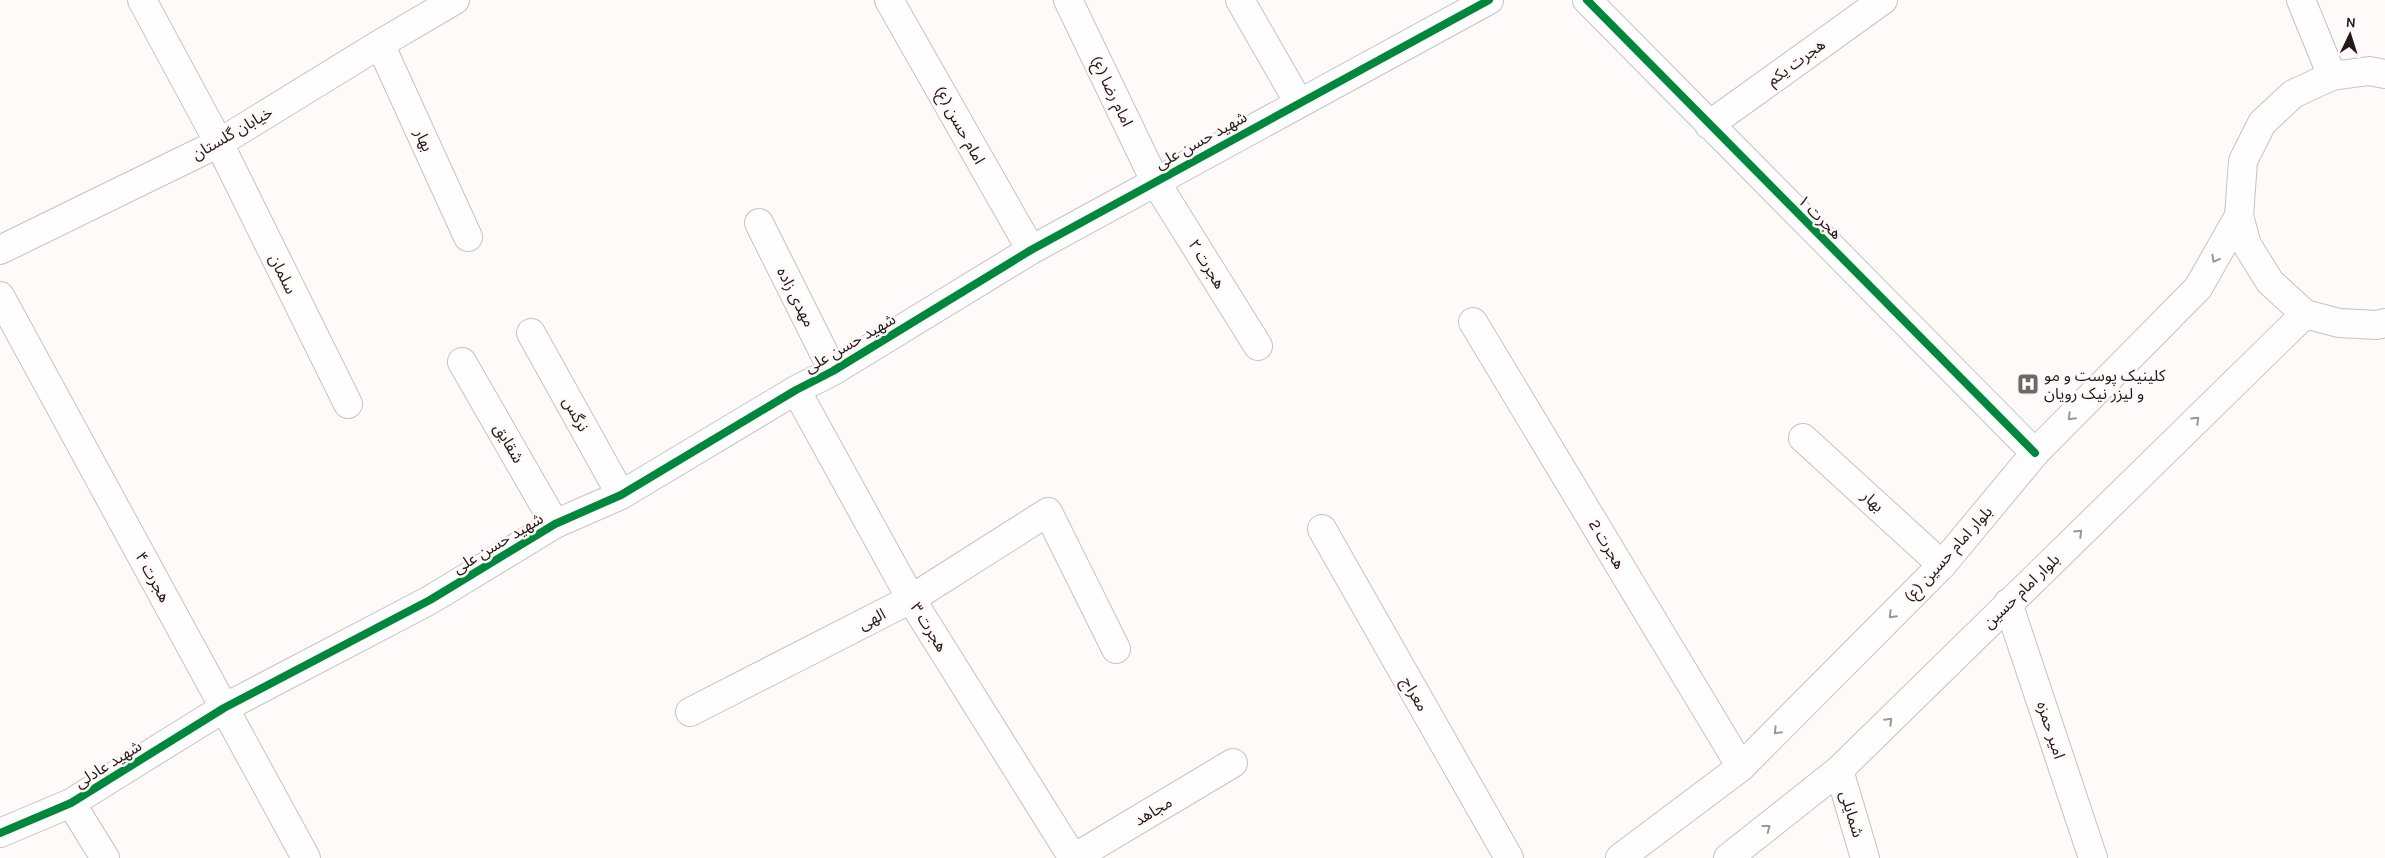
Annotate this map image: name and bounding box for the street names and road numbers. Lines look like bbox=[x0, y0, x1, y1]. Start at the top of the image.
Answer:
street label: هجرت یکم bbox=[1763, 35, 1831, 92]
street label: امام رضا (ع) bbox=[1084, 53, 1137, 131]
street label: امام حسن (ع) bbox=[928, 83, 989, 169]
street label: خیابان گلستان bbox=[188, 102, 276, 164]
street label: شهید حسن علی bbox=[1152, 107, 1250, 173]
street label: بهار bbox=[410, 125, 437, 154]
street label: هجرت ۱ bbox=[1794, 191, 1846, 243]
street label: هجرت ۲ bbox=[1184, 236, 1230, 292]
street label: سلمان bbox=[265, 251, 301, 297]
street label: مهدی زاده bbox=[773, 264, 819, 330]
street label: شهید حسن علی bbox=[801, 309, 899, 377]
street label: نرگس bbox=[559, 393, 593, 435]
street label: شقایق bbox=[489, 420, 528, 467]
street label: بهار bbox=[1857, 486, 1888, 516]
street label: بلوار امام حسین (ع) bbox=[1900, 502, 1998, 608]
street label: شهید حسن علی bbox=[449, 509, 547, 577]
street label: هجرت 2 bbox=[1585, 516, 1629, 572]
street label: هجرت ۴ bbox=[131, 549, 175, 605]
street label: بلوار امام حسین bbox=[1979, 550, 2065, 634]
street label: هجرت ۳ bbox=[906, 599, 952, 655]
street label: الهی bbox=[855, 604, 889, 634]
street label: معراج bbox=[1395, 673, 1432, 716]
street label: امیر حمزه bbox=[2033, 699, 2069, 761]
street label: شهید عادلی bbox=[71, 736, 145, 792]
street label: شمایلی bbox=[1836, 788, 1868, 840]
street label: مجاهد bbox=[1131, 792, 1175, 830]

